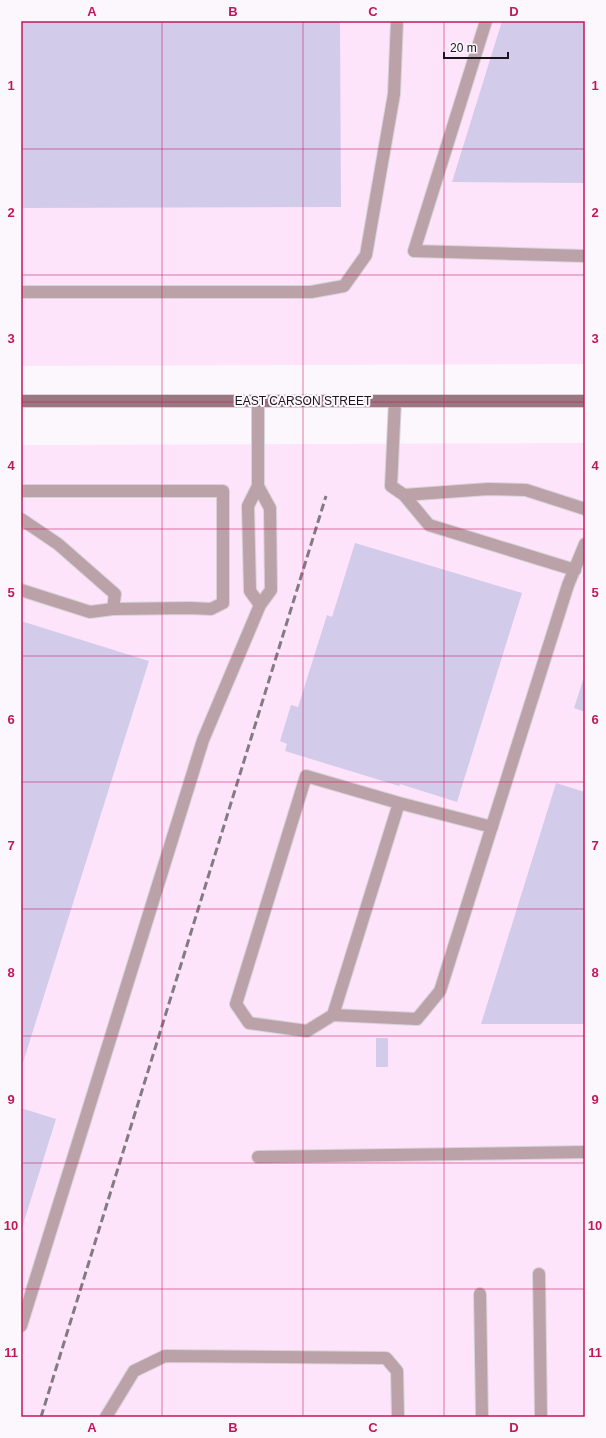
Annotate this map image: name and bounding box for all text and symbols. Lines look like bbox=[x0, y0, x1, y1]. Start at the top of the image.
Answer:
text: A bbox=[87, 4, 97, 19]
text: B bbox=[228, 4, 238, 19]
text: C bbox=[368, 4, 378, 19]
text: D bbox=[509, 4, 519, 19]
scale bar bbox=[444, 34, 508, 60]
text: 20 m bbox=[450, 41, 477, 55]
text: 1 bbox=[7, 78, 15, 93]
text: 1 bbox=[591, 78, 599, 93]
text: 2 bbox=[7, 205, 15, 220]
text: 2 bbox=[591, 205, 599, 220]
text: 3 bbox=[7, 331, 15, 346]
text: 3 bbox=[591, 331, 599, 346]
street label: EAST CARSON STREET bbox=[235, 394, 372, 408]
text: 4 bbox=[7, 458, 15, 473]
text: 4 bbox=[591, 458, 599, 473]
text: 5 bbox=[7, 585, 15, 600]
text: 5 bbox=[591, 585, 599, 600]
text: 6 bbox=[7, 712, 15, 727]
text: 6 bbox=[591, 712, 599, 727]
text: 7 bbox=[7, 838, 15, 853]
text: 7 bbox=[591, 838, 599, 853]
text: 8 bbox=[7, 965, 15, 980]
text: 8 bbox=[591, 965, 599, 980]
text: 9 bbox=[7, 1092, 15, 1107]
text: 9 bbox=[591, 1092, 599, 1107]
text: 10 bbox=[4, 1218, 18, 1233]
text: 10 bbox=[588, 1218, 602, 1233]
text: 11 bbox=[4, 1345, 18, 1360]
text: 11 bbox=[588, 1345, 602, 1360]
text: A bbox=[87, 1420, 97, 1435]
text: B bbox=[228, 1420, 238, 1435]
text: C bbox=[368, 1420, 378, 1435]
text: D bbox=[509, 1420, 519, 1435]

